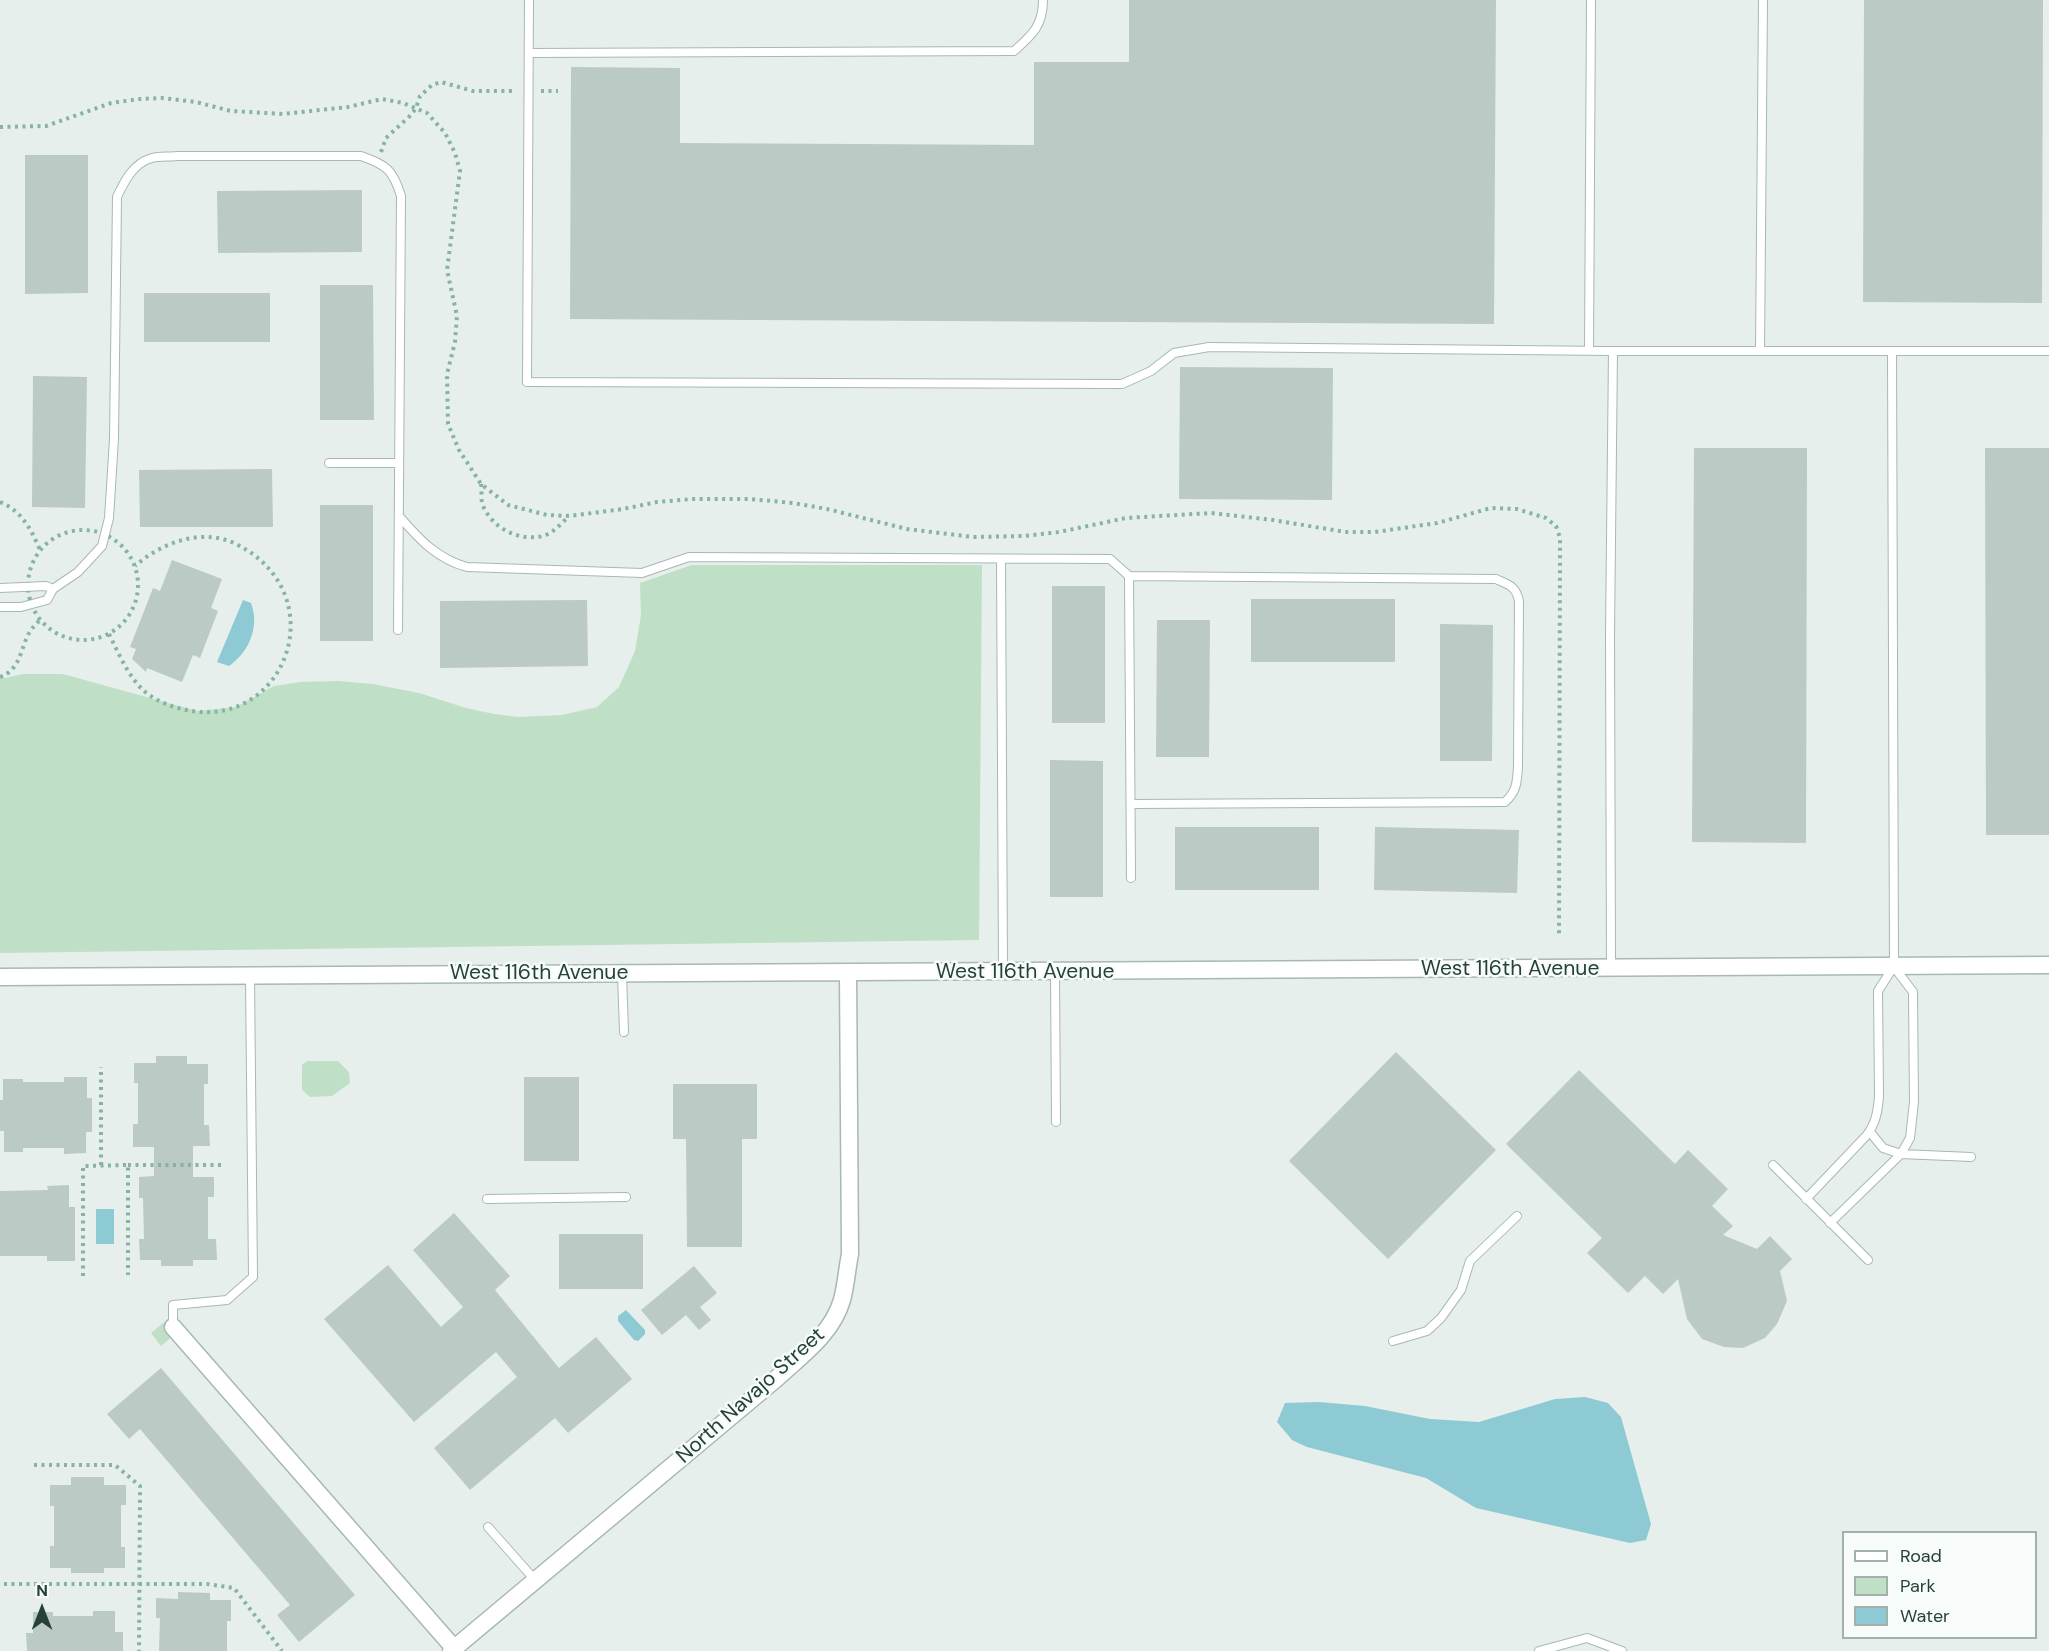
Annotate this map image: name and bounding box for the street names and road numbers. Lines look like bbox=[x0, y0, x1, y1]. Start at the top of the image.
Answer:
street label: West 116th Avenue bbox=[1421, 956, 1599, 982]
street label: West 116th Avenue bbox=[936, 959, 1114, 985]
street label: West 116th Avenue bbox=[450, 960, 628, 986]
street label: North Navajo Street bbox=[672, 1323, 830, 1469]

